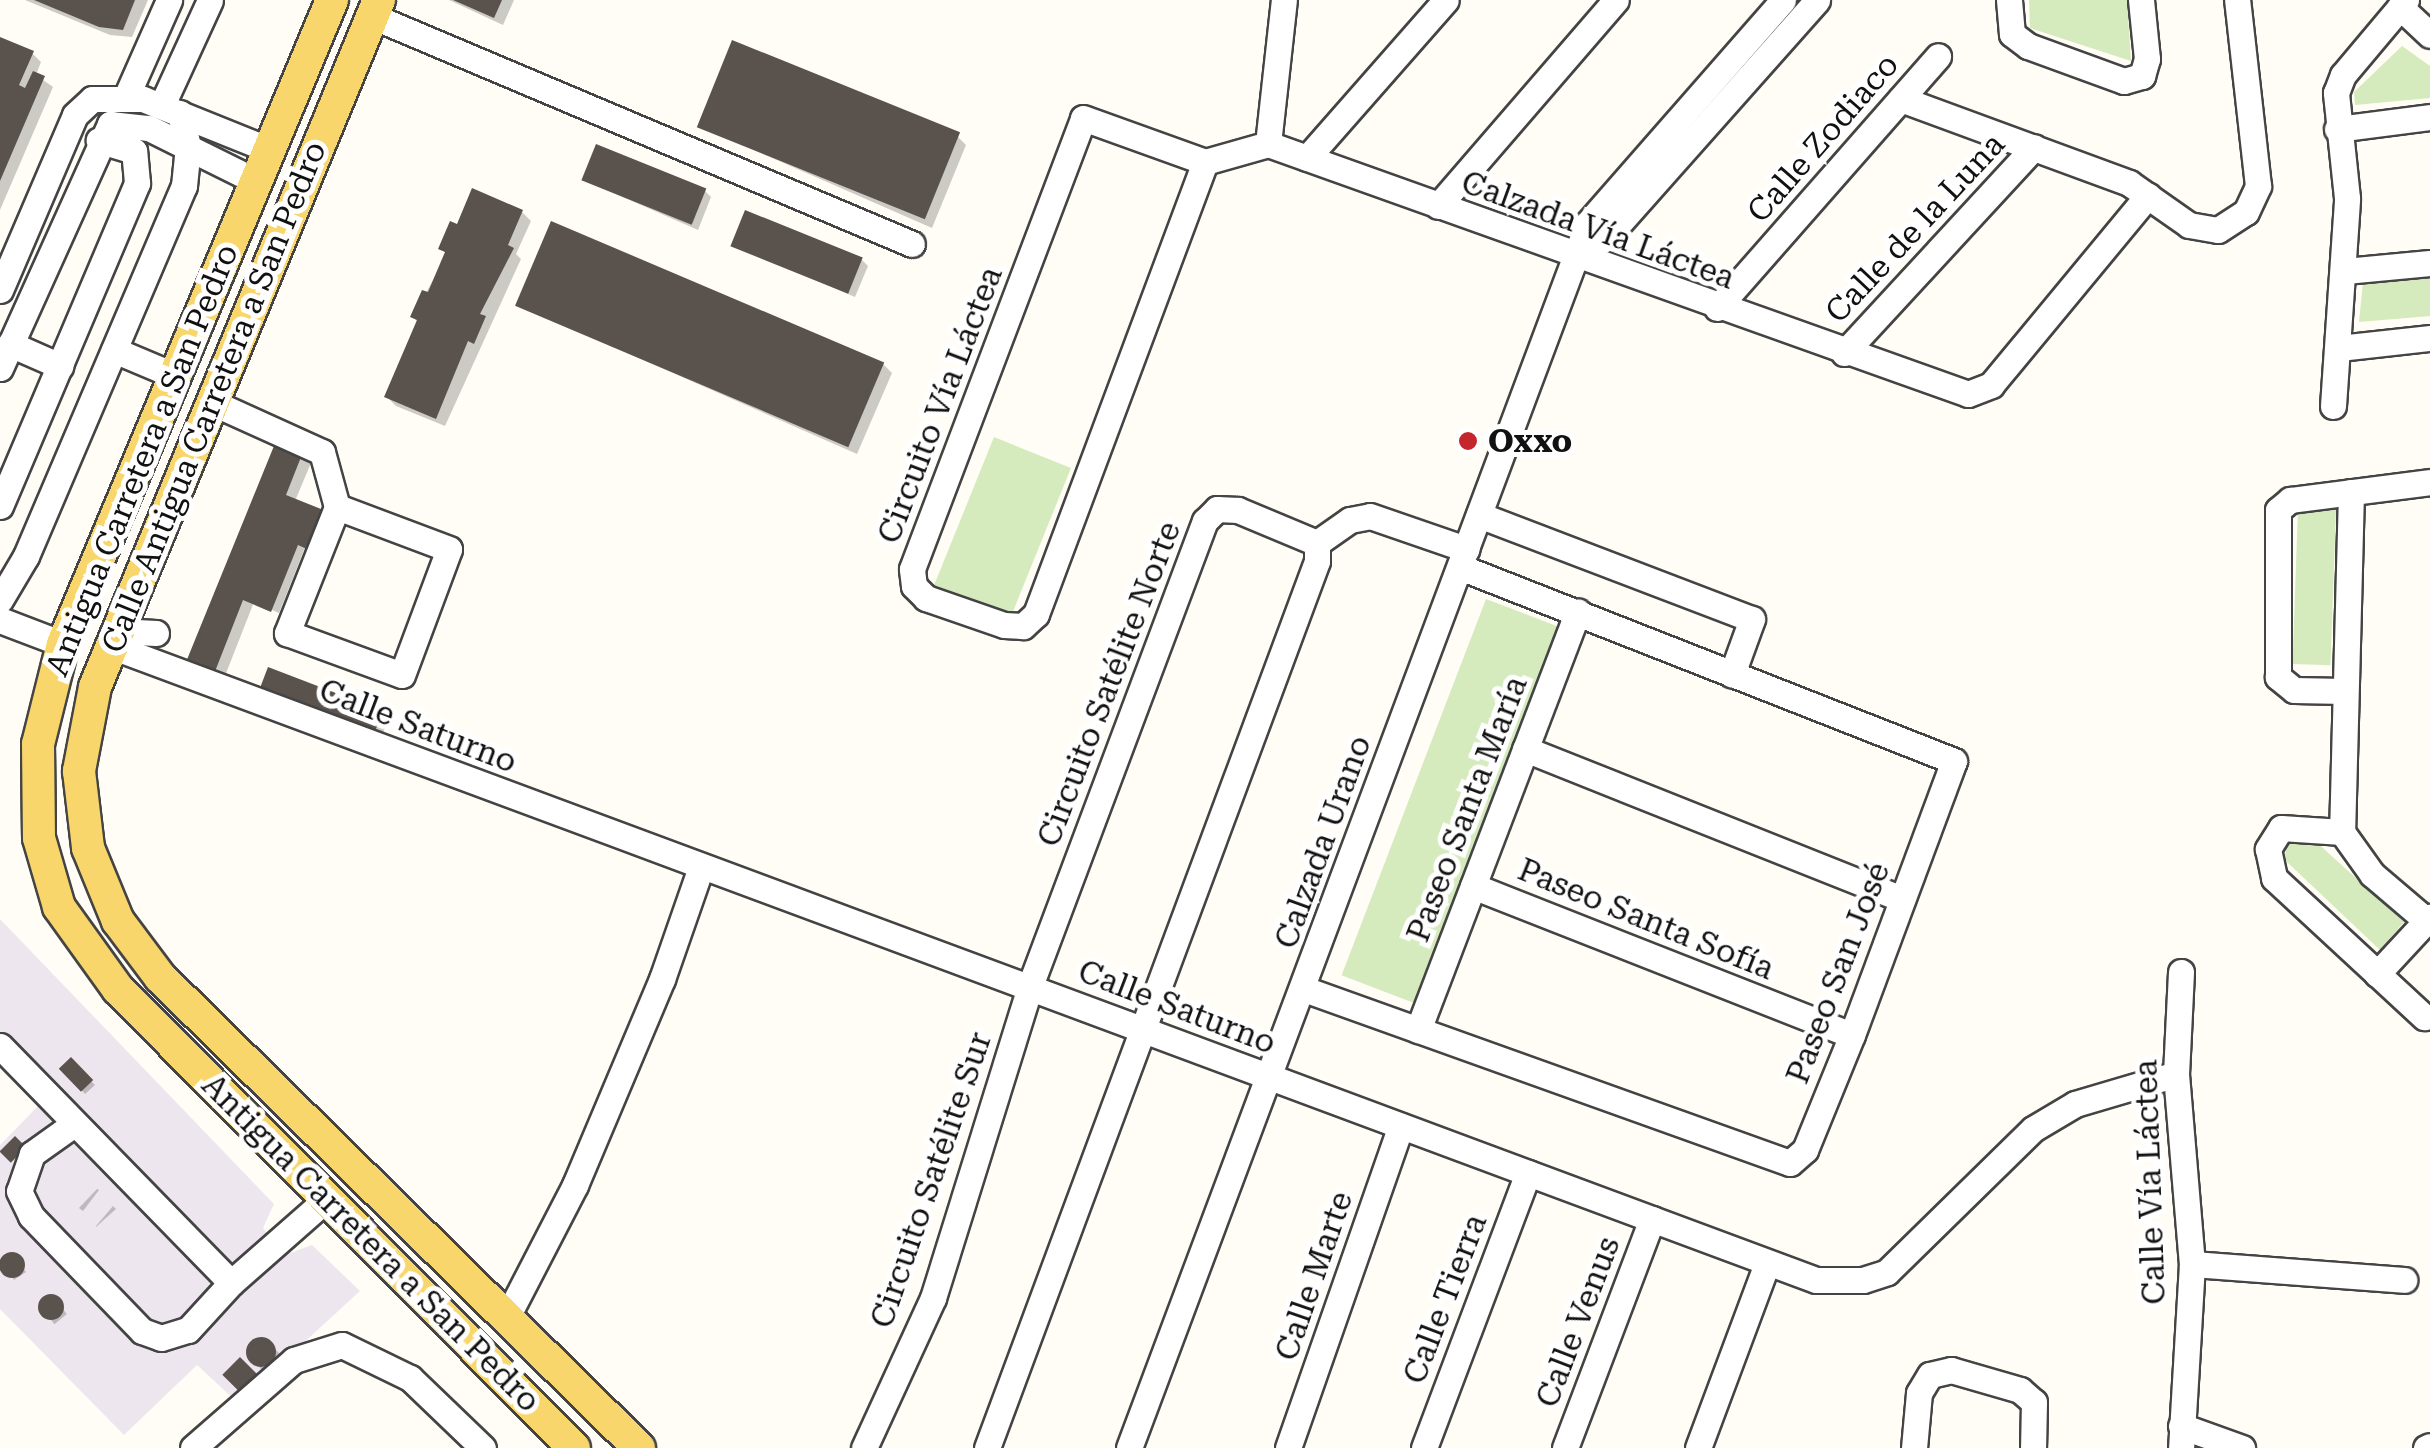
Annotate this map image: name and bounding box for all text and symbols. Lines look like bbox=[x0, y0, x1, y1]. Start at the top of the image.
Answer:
street label: Calle Zodiaco bbox=[1739, 46, 1907, 230]
street label: Calle de la Luna bbox=[1817, 125, 2013, 331]
street label: Calle Antigua Carretera a San Pedro bbox=[94, 136, 334, 658]
street label: Calzada Vía Láctea bbox=[1456, 163, 1740, 297]
street label: Antigua Carretera a San Pedro bbox=[38, 239, 246, 681]
street label: Circuito Vía Láctea bbox=[870, 261, 1010, 549]
place label: Oxxo bbox=[1488, 422, 1572, 460]
marker: Oxxo bbox=[1457, 430, 1479, 452]
street label: Circuito Satélite Norte bbox=[1029, 516, 1189, 852]
street label: Calle Saturno bbox=[314, 671, 522, 781]
street label: Paseo Santa María bbox=[1399, 671, 1535, 947]
street label: Calzada Urano bbox=[1267, 730, 1379, 954]
street label: Paseo Santa Sofía bbox=[1512, 850, 1780, 988]
street label: Paseo San José bbox=[1778, 857, 1898, 1089]
street label: Calle Saturno bbox=[1073, 952, 1281, 1062]
street label: Circuito Satélite Sur bbox=[862, 1027, 1000, 1333]
street label: Calle Vía Láctea bbox=[2127, 1059, 2173, 1305]
street label: Antigua Carretera a San Pedro bbox=[194, 1066, 548, 1420]
street label: Calle Marte bbox=[1267, 1187, 1361, 1365]
street label: Calle Tierra bbox=[1395, 1209, 1495, 1389]
street label: Calle Venus bbox=[1528, 1231, 1628, 1413]

